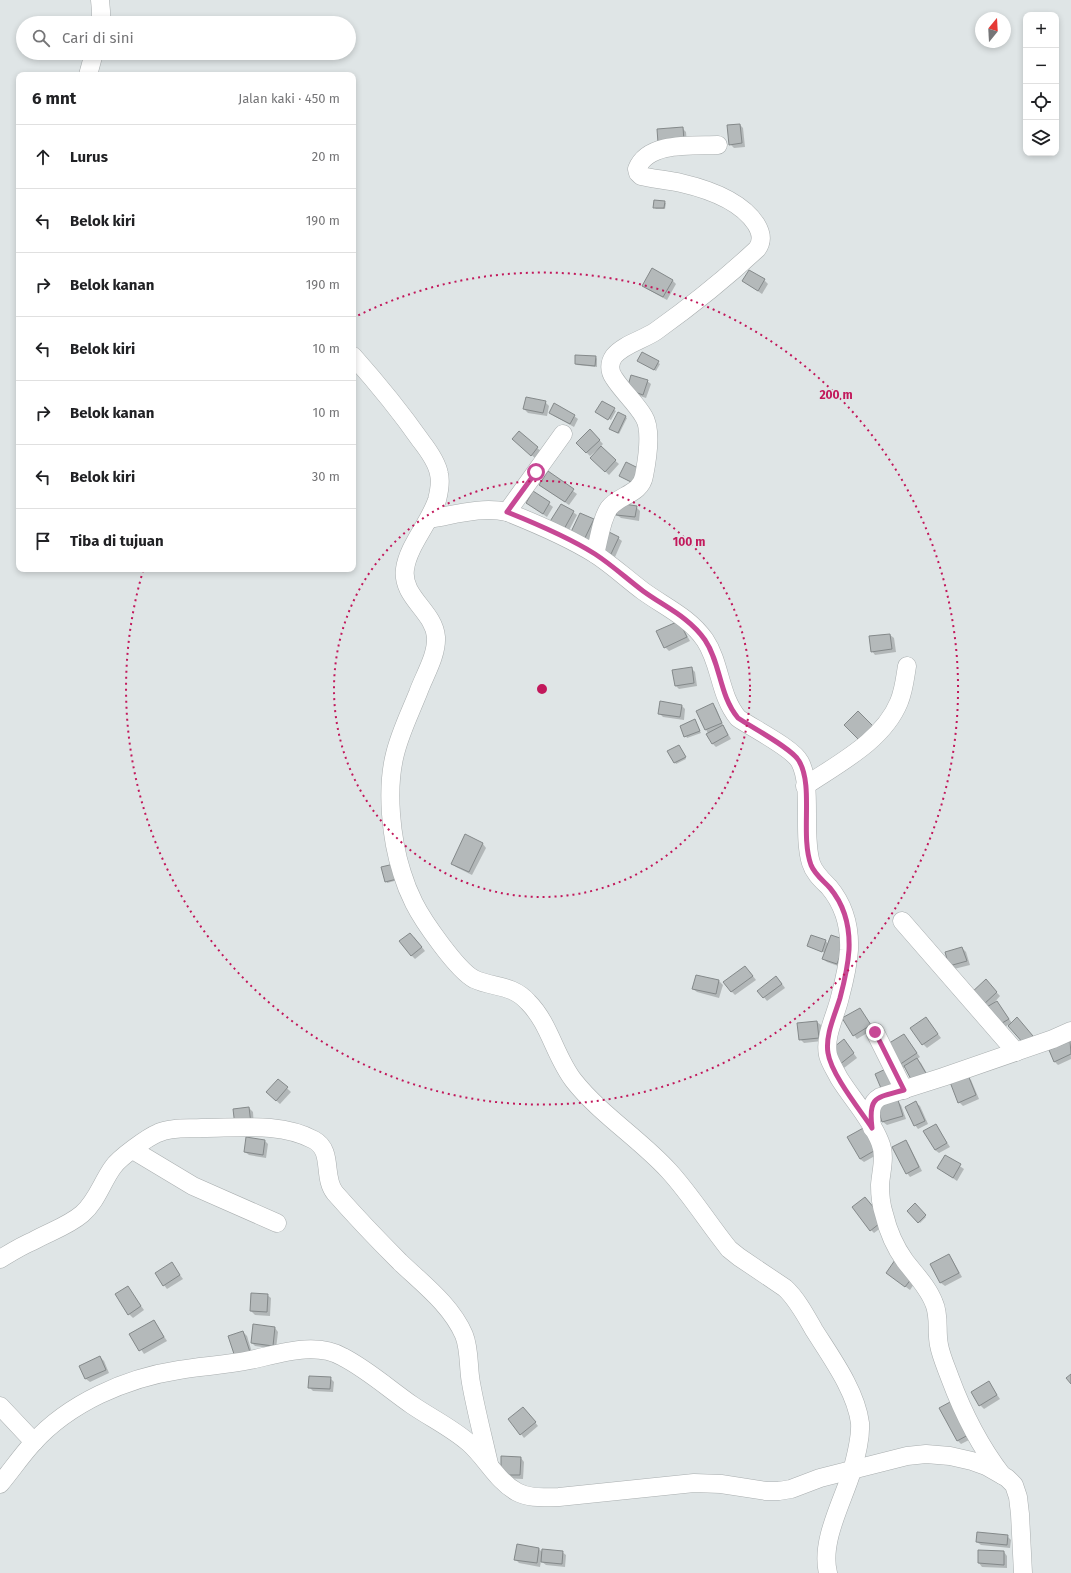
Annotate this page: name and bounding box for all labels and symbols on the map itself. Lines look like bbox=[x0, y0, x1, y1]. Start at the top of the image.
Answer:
north arrow bbox=[975, 12, 1011, 48]
text: 200 m bbox=[819, 388, 853, 402]
route start bbox=[527, 463, 545, 481]
text: 100 m bbox=[673, 535, 705, 549]
centre of rings bbox=[535, 682, 549, 696]
route end bbox=[866, 1023, 884, 1041]

